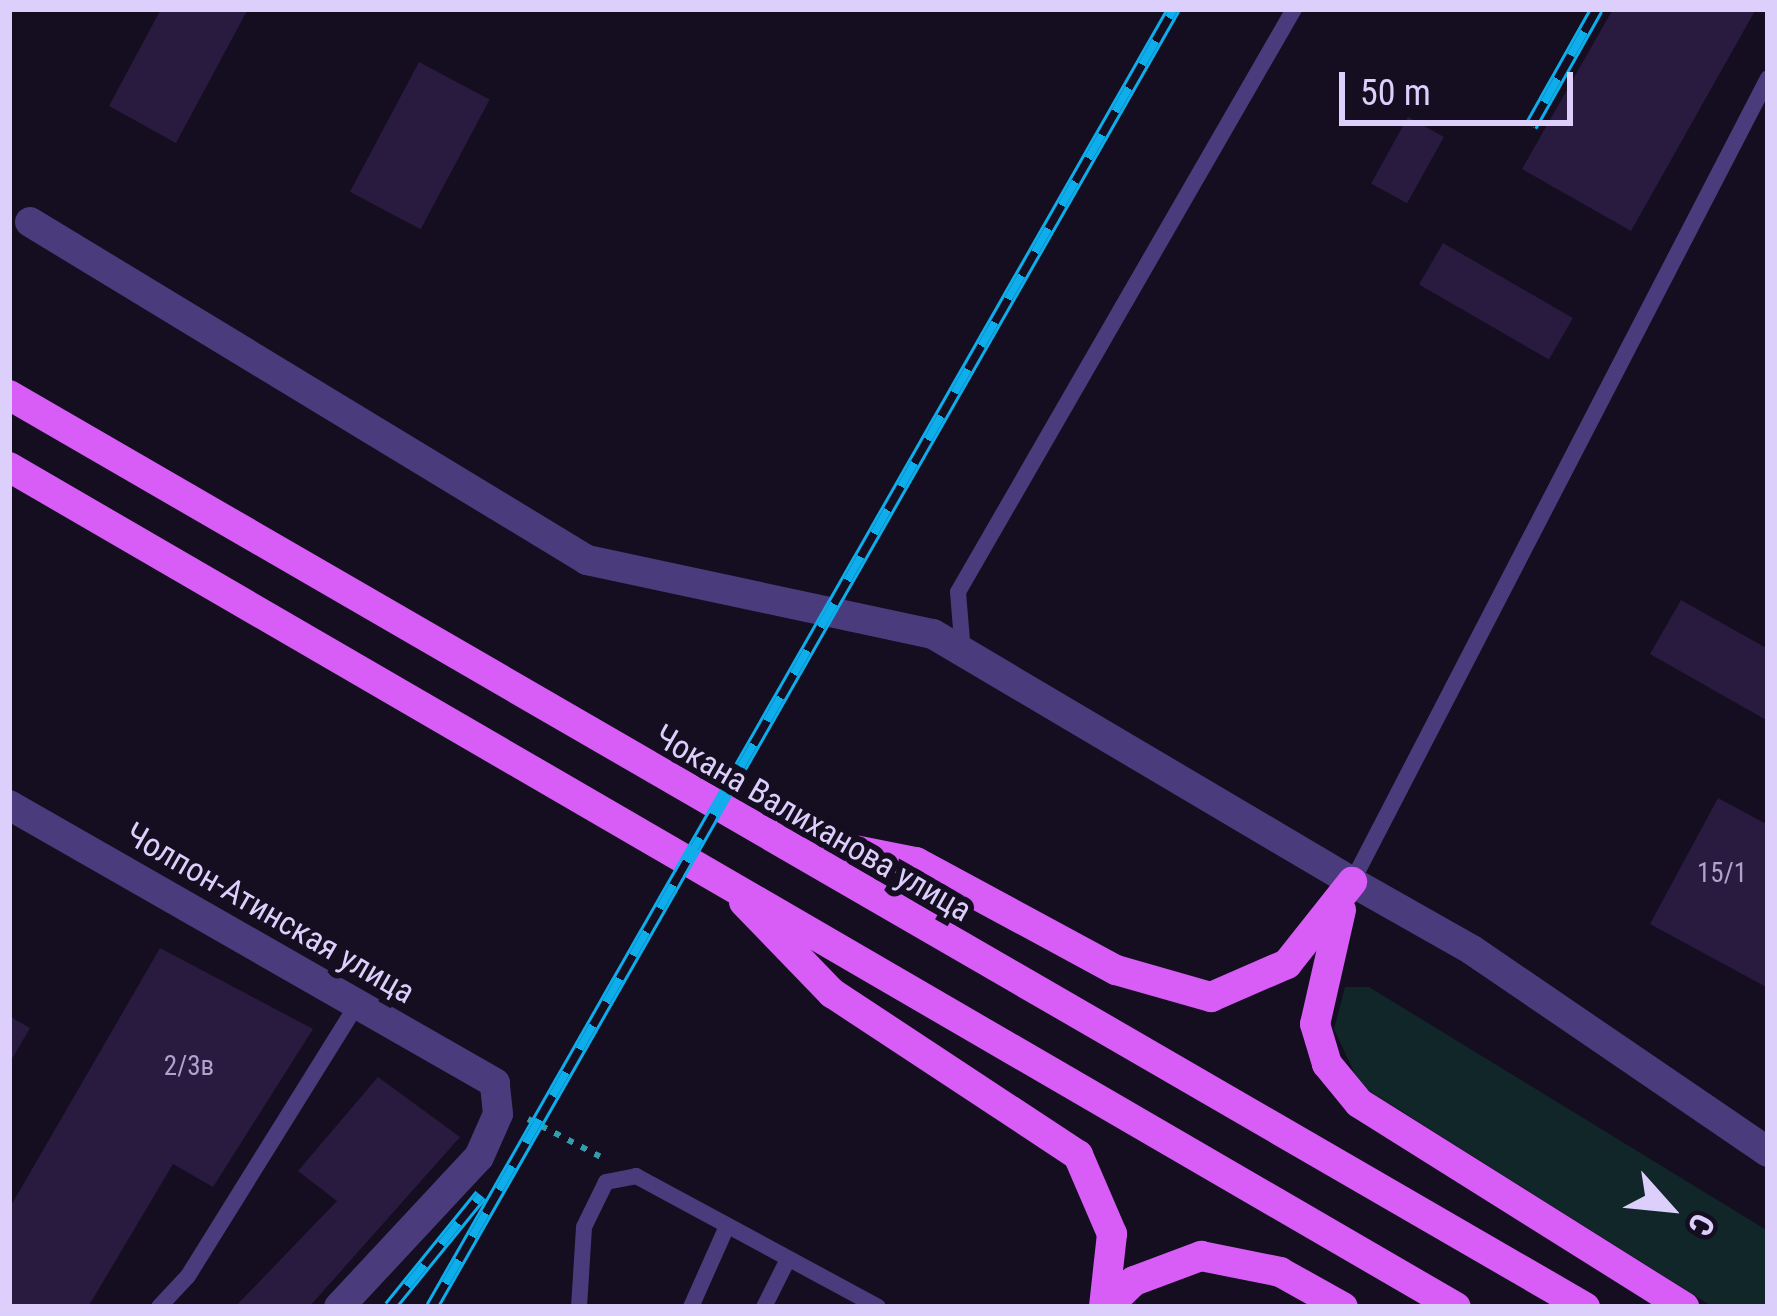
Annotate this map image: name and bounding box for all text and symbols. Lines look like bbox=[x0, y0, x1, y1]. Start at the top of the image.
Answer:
scale bar bbox=[1345, 48, 1579, 122]
text: 50 m bbox=[1360, 72, 1431, 114]
street label: Чокана Валиханова улица bbox=[648, 716, 978, 930]
street label: Чолпон-Атинская улица bbox=[118, 814, 422, 1012]
house number: 15/1 bbox=[1697, 858, 1747, 890]
house number: 2/3в bbox=[164, 1051, 214, 1083]
north arrow bbox=[1609, 1148, 1729, 1268]
text: С bbox=[1680, 1207, 1723, 1242]

